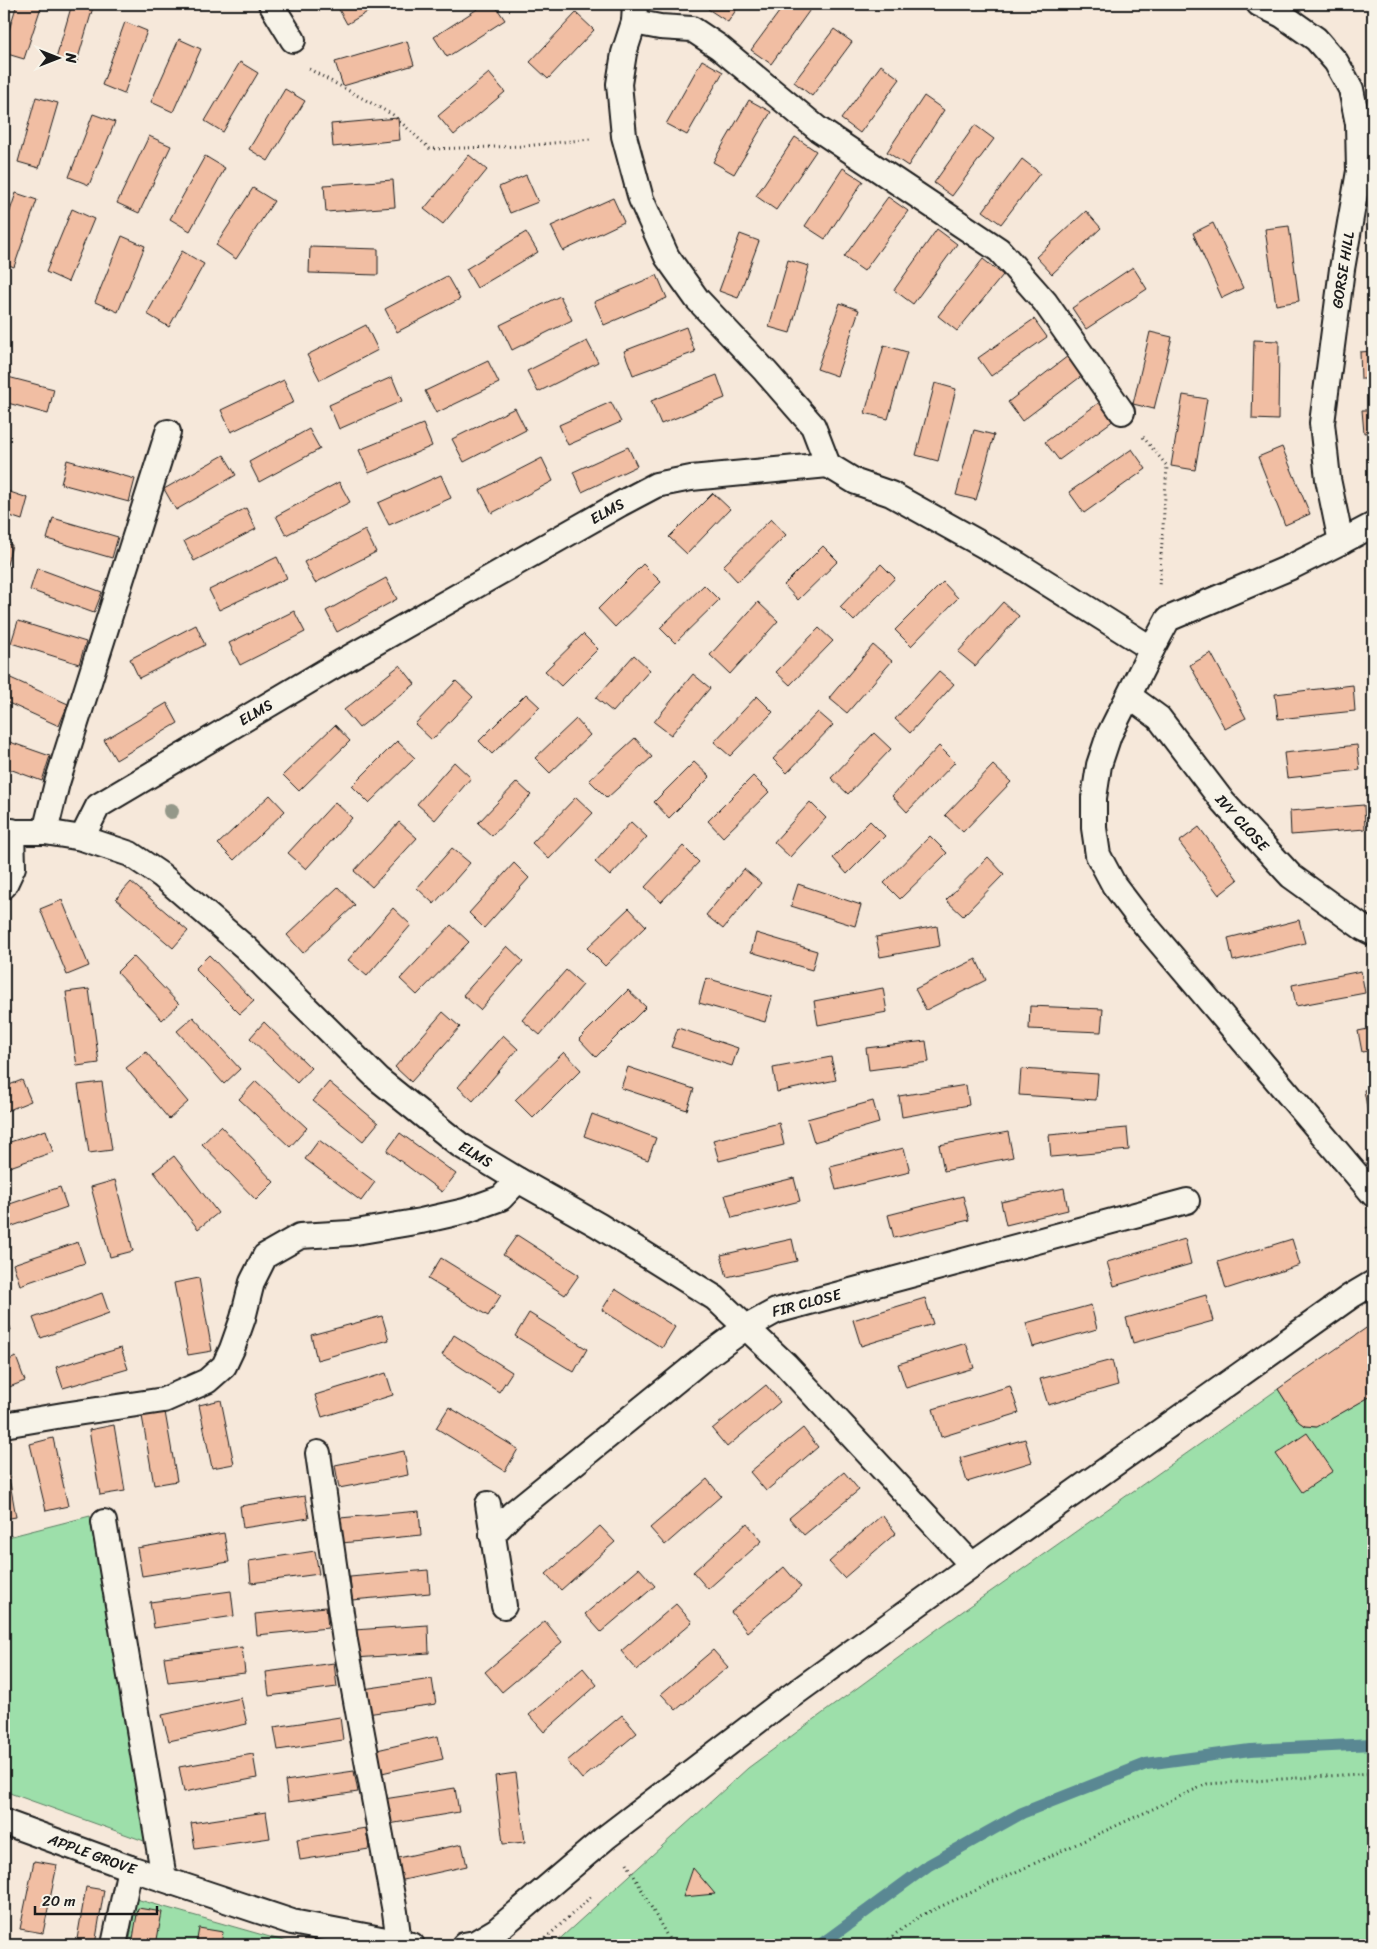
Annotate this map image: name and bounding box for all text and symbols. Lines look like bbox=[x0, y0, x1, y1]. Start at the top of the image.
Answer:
north arrow bbox=[32, 32, 82, 82]
text: N bbox=[58, 52, 83, 63]
street label: GORSE HILL bbox=[1324, 230, 1362, 310]
street label: ELMS bbox=[585, 491, 629, 532]
street label: ELMS bbox=[233, 692, 278, 733]
street label: IVY CLOSE bbox=[1208, 788, 1277, 859]
street label: ELMS bbox=[453, 1134, 498, 1175]
street label: FIR CLOSE bbox=[769, 1281, 845, 1325]
street label: APPLE GROVE bbox=[44, 1826, 141, 1883]
scale bar bbox=[35, 1884, 158, 1916]
text: 20 m bbox=[42, 1888, 76, 1914]

